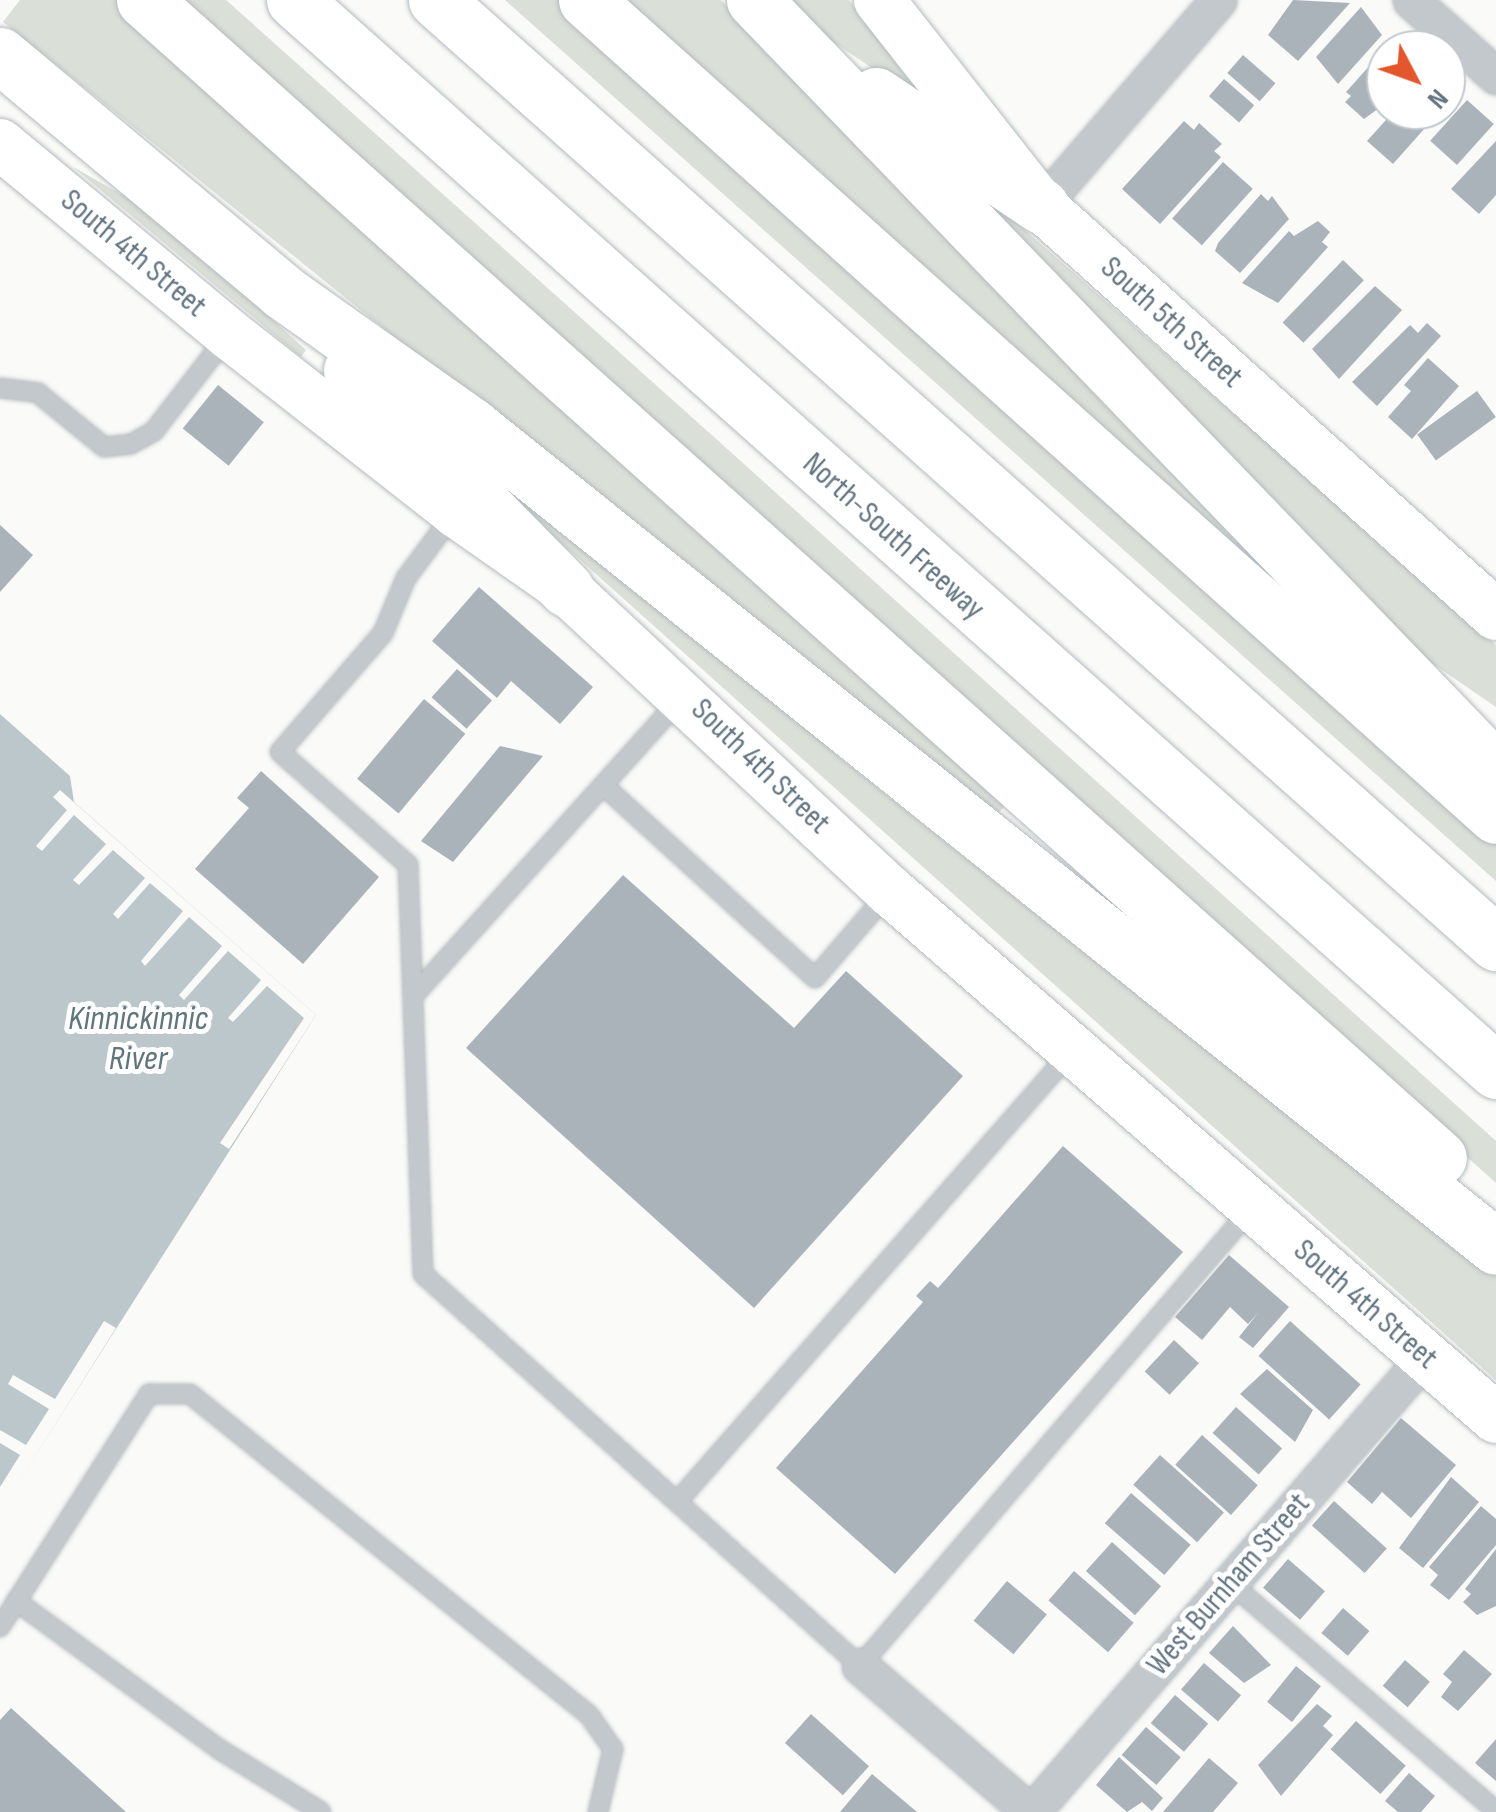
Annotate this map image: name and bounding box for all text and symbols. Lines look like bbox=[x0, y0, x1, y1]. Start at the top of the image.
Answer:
north arrow bbox=[1366, 30, 1466, 130]
text: N bbox=[1420, 82, 1455, 115]
street label: South 4th Street bbox=[52, 182, 214, 326]
street label: South 5th Street bbox=[1092, 249, 1250, 397]
street label: North-South Freeway bbox=[794, 445, 992, 629]
street label: South 4th Street bbox=[683, 691, 837, 843]
water label: Kinnickinnic River bbox=[68, 998, 208, 1080]
street label: South 4th Street bbox=[1285, 1232, 1445, 1378]
street label: West Burnham Street bbox=[1139, 1486, 1319, 1684]

